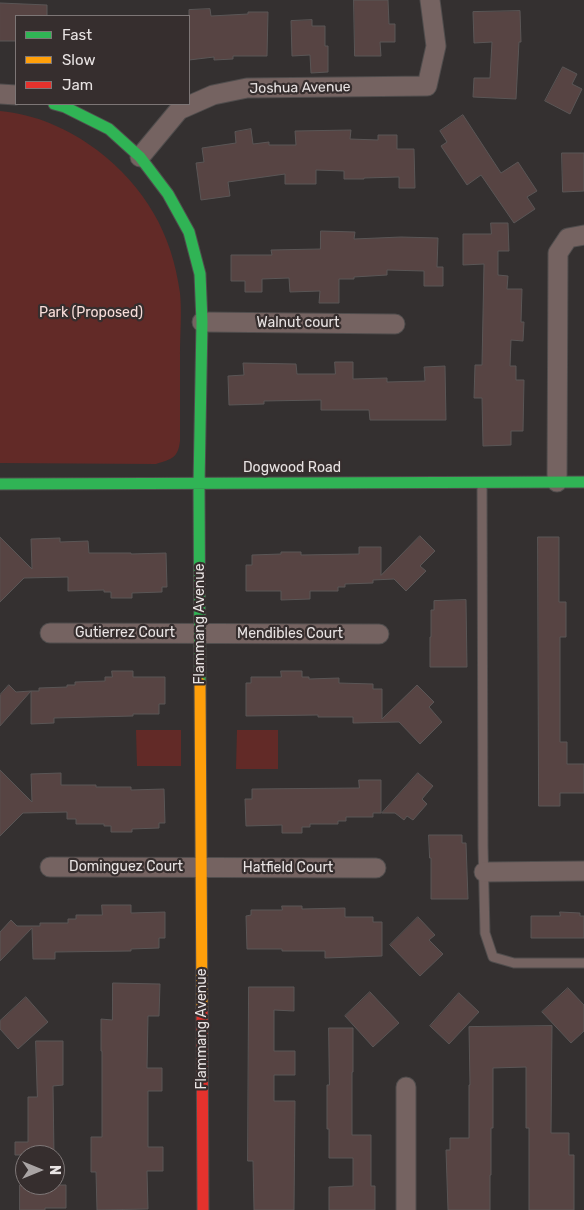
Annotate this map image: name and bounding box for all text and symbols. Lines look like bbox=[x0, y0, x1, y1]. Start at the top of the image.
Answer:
legend bbox=[15, 15, 190, 105]
text: Fast bbox=[62, 26, 92, 44]
text: Slow bbox=[62, 51, 95, 69]
text: Jam bbox=[62, 76, 93, 94]
street label: Joshua Avenue bbox=[249, 79, 351, 97]
park label: Park (Proposed) bbox=[39, 305, 143, 321]
street label: Walnut court bbox=[257, 315, 339, 331]
street label: Dogwood Road bbox=[243, 460, 341, 476]
street label: Flammang Avenue bbox=[192, 563, 208, 685]
street label: Gutierrez Court bbox=[75, 625, 175, 641]
street label: Mendibles Court bbox=[237, 626, 343, 642]
street label: Dominguez Court bbox=[69, 859, 183, 875]
street label: Hatfield Court bbox=[243, 860, 333, 876]
street label: Flammang Avenue bbox=[194, 968, 210, 1090]
north arrow bbox=[15, 1145, 65, 1195]
text: N bbox=[46, 1165, 63, 1175]

